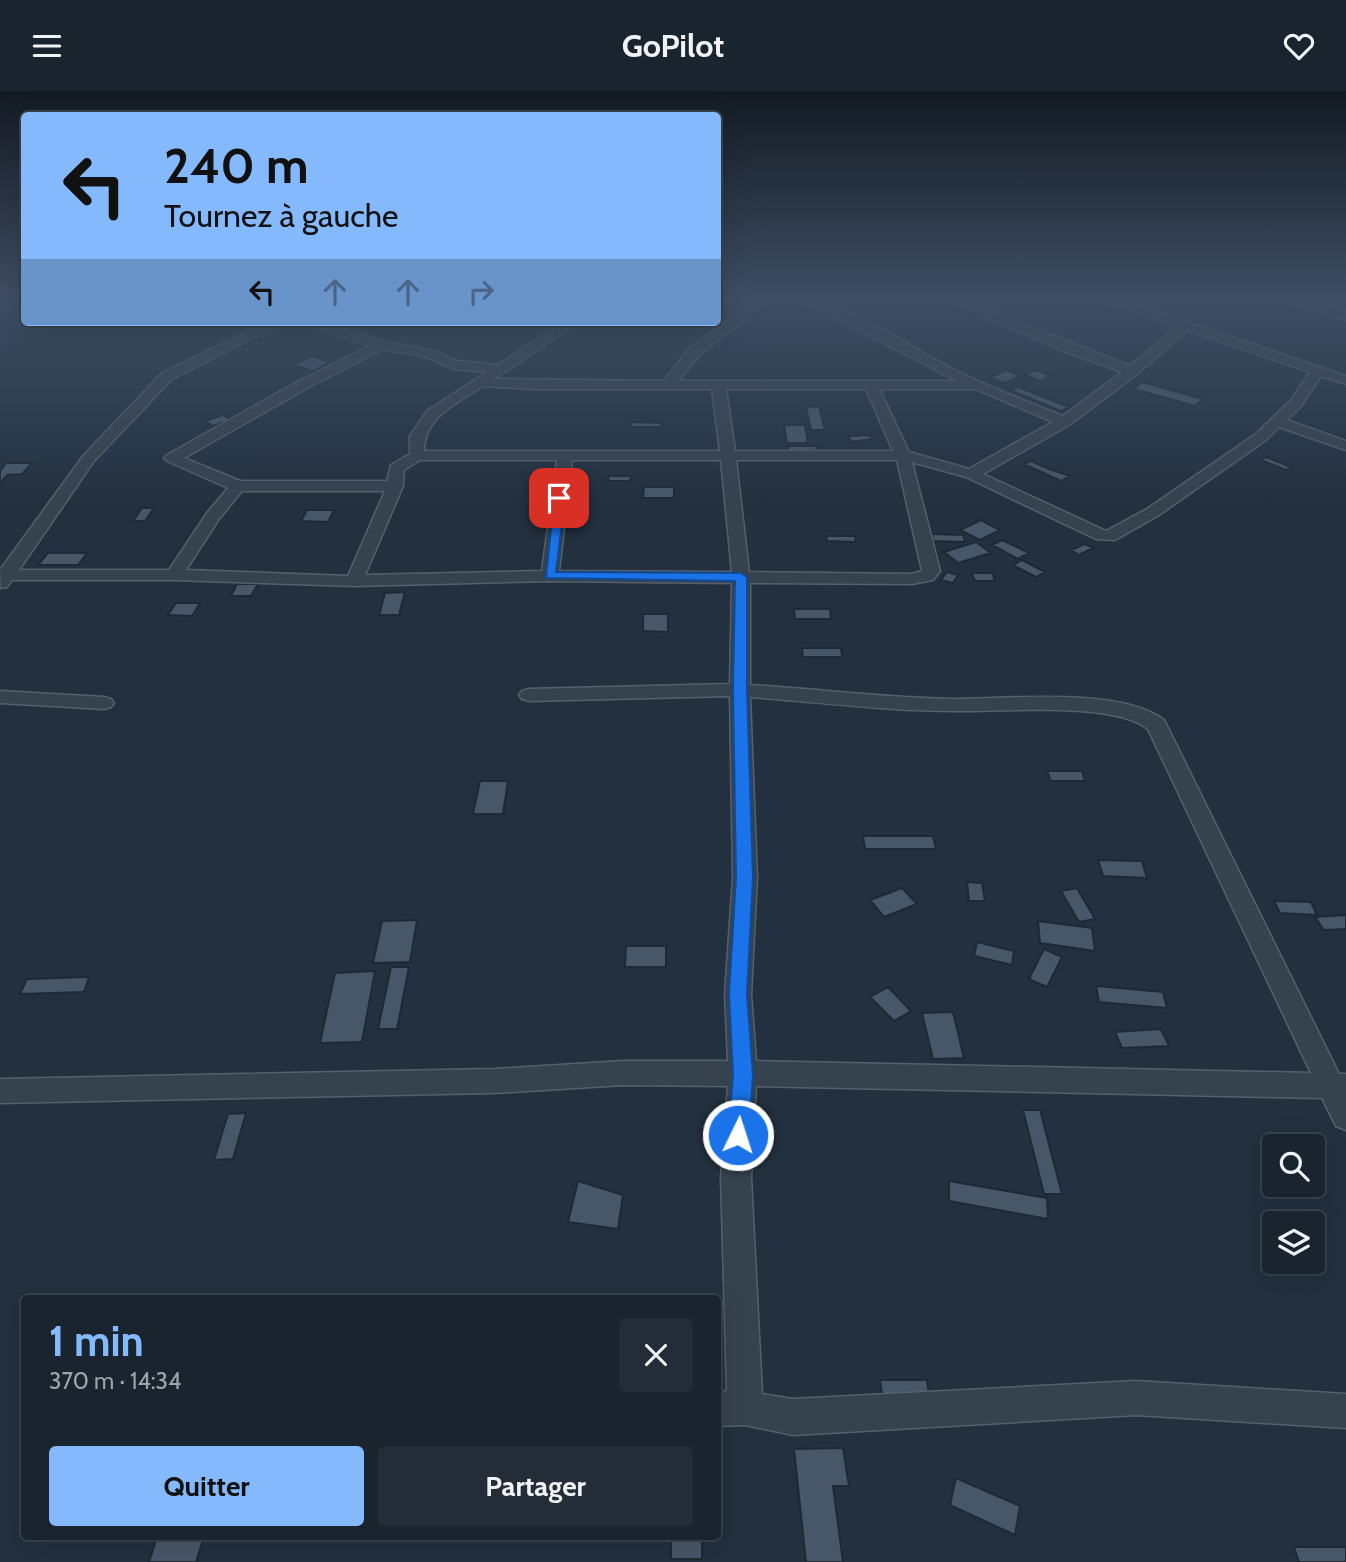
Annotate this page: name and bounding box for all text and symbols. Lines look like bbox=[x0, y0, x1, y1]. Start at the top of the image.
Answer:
text: GoPilot bbox=[622, 26, 724, 65]
icon: menu bbox=[28, 27, 66, 65]
icon: heart bbox=[1280, 27, 1318, 65]
text: 240 m bbox=[164, 136, 309, 195]
icon: left bbox=[49, 140, 140, 231]
text: Tournez à gauche bbox=[164, 196, 398, 235]
icon: left bbox=[243, 273, 281, 311]
icon: ahead bbox=[316, 273, 354, 311]
icon: ahead bbox=[389, 273, 427, 311]
icon: right bbox=[462, 273, 500, 311]
pin bbox=[529, 468, 589, 528]
icon: arrive bbox=[540, 479, 578, 517]
position arrow bbox=[701, 1098, 775, 1172]
map controls bbox=[1262, 1134, 1325, 1274]
button: search bbox=[1262, 1134, 1325, 1197]
button: layers bbox=[1262, 1211, 1325, 1274]
text: 1 min bbox=[49, 1315, 144, 1367]
button: close bbox=[619, 1318, 693, 1392]
text: 370 m · 14:34 bbox=[49, 1367, 181, 1395]
button: Quitter bbox=[49, 1446, 364, 1526]
button: Partager bbox=[378, 1446, 693, 1526]

